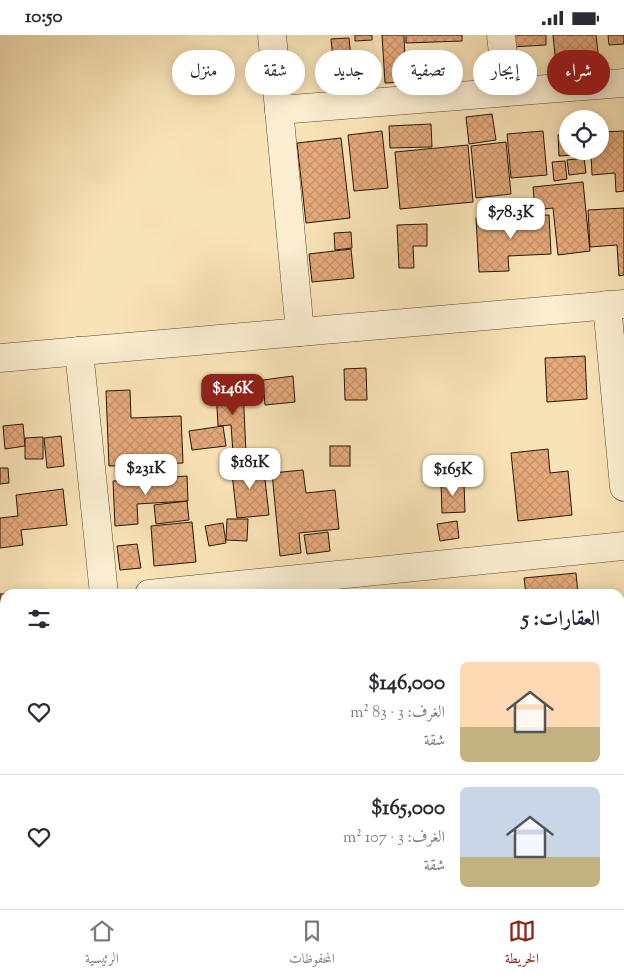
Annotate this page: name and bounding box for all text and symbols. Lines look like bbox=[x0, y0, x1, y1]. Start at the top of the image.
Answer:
text: 10:50 bbox=[25, 4, 63, 31]
chip: منزل bbox=[172, 50, 235, 95]
chip: شقة bbox=[245, 50, 305, 95]
chip: جديد bbox=[315, 50, 382, 95]
chip: تصفية bbox=[392, 50, 463, 95]
chip: إيجار bbox=[473, 50, 537, 95]
chip: شراء bbox=[547, 50, 610, 95]
map controls bbox=[559, 110, 609, 160]
button: locate bbox=[559, 110, 609, 160]
pin: $78.3K bbox=[470, 197, 552, 240]
text: $78.3K bbox=[488, 202, 534, 225]
pin: $146K bbox=[198, 373, 268, 416]
text: $146K bbox=[212, 378, 254, 401]
pin: $181K bbox=[215, 447, 285, 490]
text: $181K bbox=[231, 452, 270, 475]
pin: $231K bbox=[111, 453, 181, 496]
pin: $165K bbox=[418, 455, 488, 497]
text: $231K bbox=[126, 458, 166, 481]
text: $165K bbox=[434, 459, 472, 482]
icon: filters bbox=[25, 605, 53, 633]
text: العقارات: 5 bbox=[522, 605, 600, 635]
text: $146,000 bbox=[368, 669, 445, 699]
icon: home bbox=[500, 682, 560, 742]
icon: heart bbox=[25, 698, 53, 726]
text: الغرف: 3 · 83 m² bbox=[350, 702, 445, 725]
text: شقة bbox=[424, 730, 445, 753]
text: $165,000 bbox=[371, 794, 445, 824]
icon: home bbox=[500, 807, 560, 867]
icon: heart bbox=[25, 823, 53, 851]
text: الغرف: 3 · 107 m² bbox=[343, 827, 445, 850]
text: شقة bbox=[424, 855, 445, 878]
tab: الرئيسية bbox=[85, 917, 119, 972]
tab: المحفوظات bbox=[289, 917, 335, 972]
tab: الخريطة bbox=[505, 917, 539, 972]

